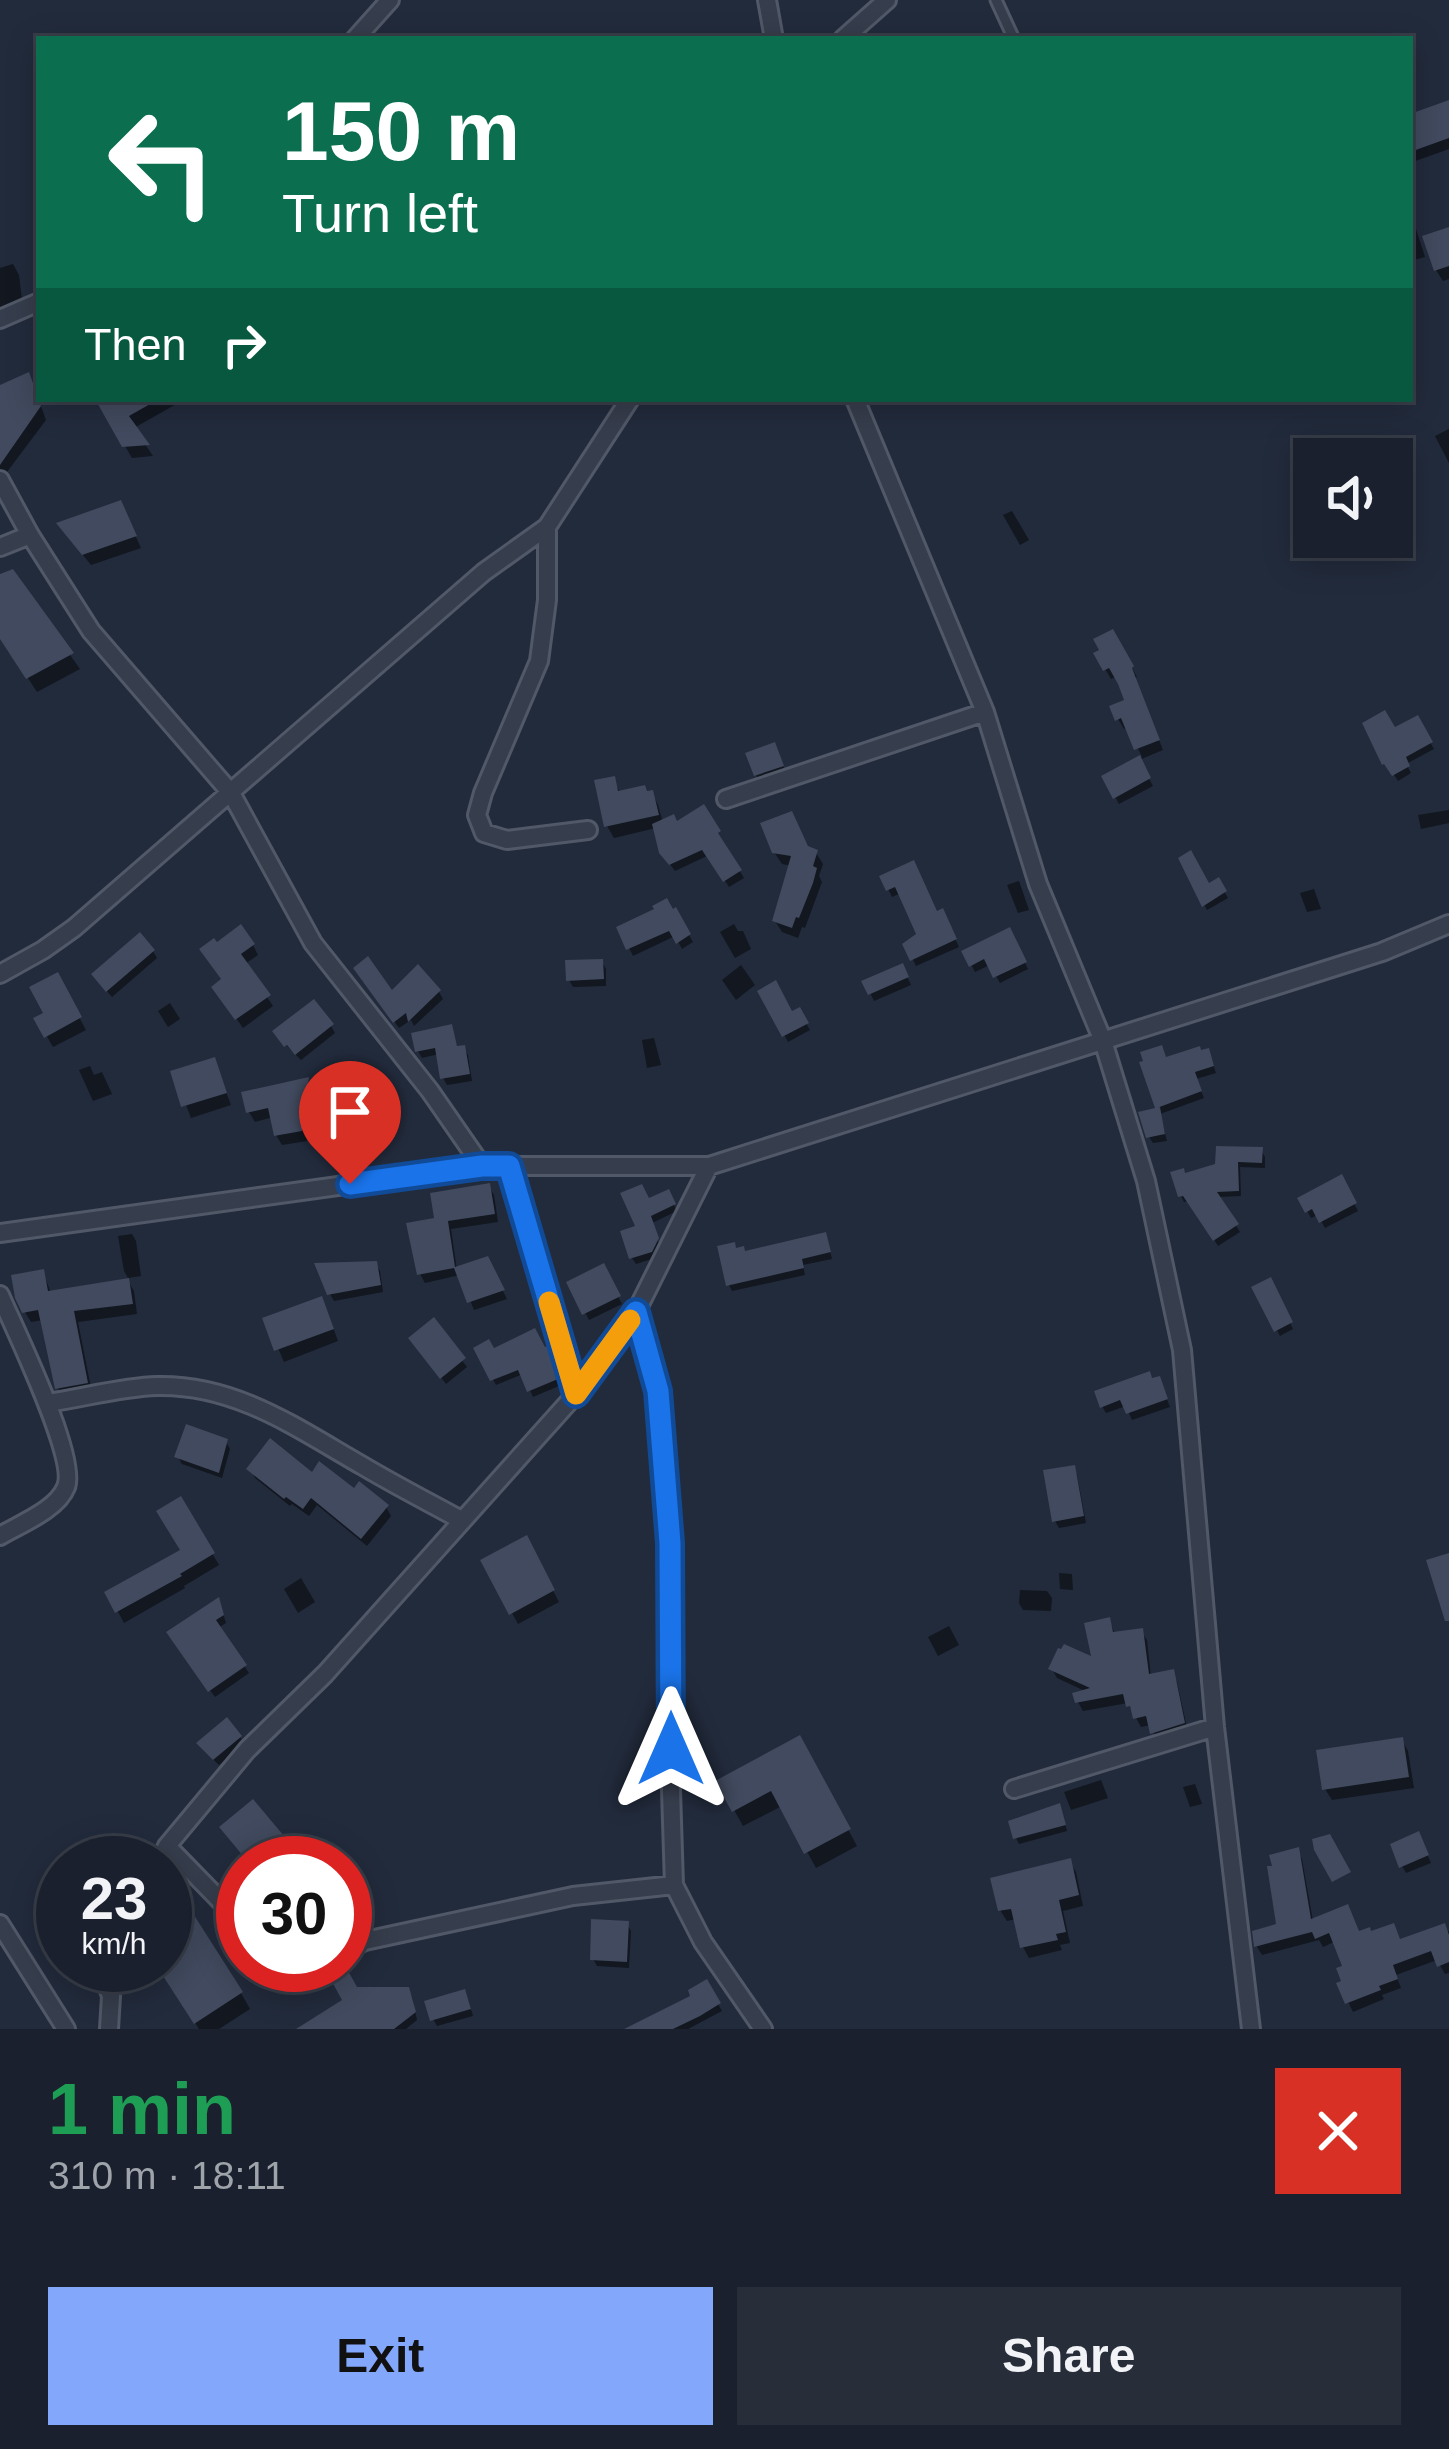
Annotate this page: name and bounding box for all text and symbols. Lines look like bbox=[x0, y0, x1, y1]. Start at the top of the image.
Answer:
icon: left bbox=[84, 84, 240, 240]
text: 150 m bbox=[282, 84, 520, 178]
text: Turn left bbox=[282, 183, 478, 243]
icon: right bbox=[211, 312, 277, 378]
text: Then bbox=[84, 319, 187, 370]
map controls bbox=[1293, 438, 1413, 558]
button: sound bbox=[1293, 438, 1413, 558]
pin bbox=[299, 1061, 401, 1184]
icon: arrive bbox=[317, 1079, 383, 1145]
position arrow bbox=[608, 1686, 734, 1812]
speed limit sign: 30 bbox=[216, 1836, 372, 1992]
text: 23 bbox=[81, 1865, 147, 1932]
text: km/h bbox=[81, 1927, 147, 1960]
button: close bbox=[1275, 2068, 1401, 2194]
text: 1 min bbox=[48, 2069, 236, 2149]
text: 310 m · 18:11 bbox=[48, 2154, 286, 2197]
button: Exit bbox=[48, 2287, 713, 2425]
button: Share bbox=[737, 2287, 1401, 2425]

